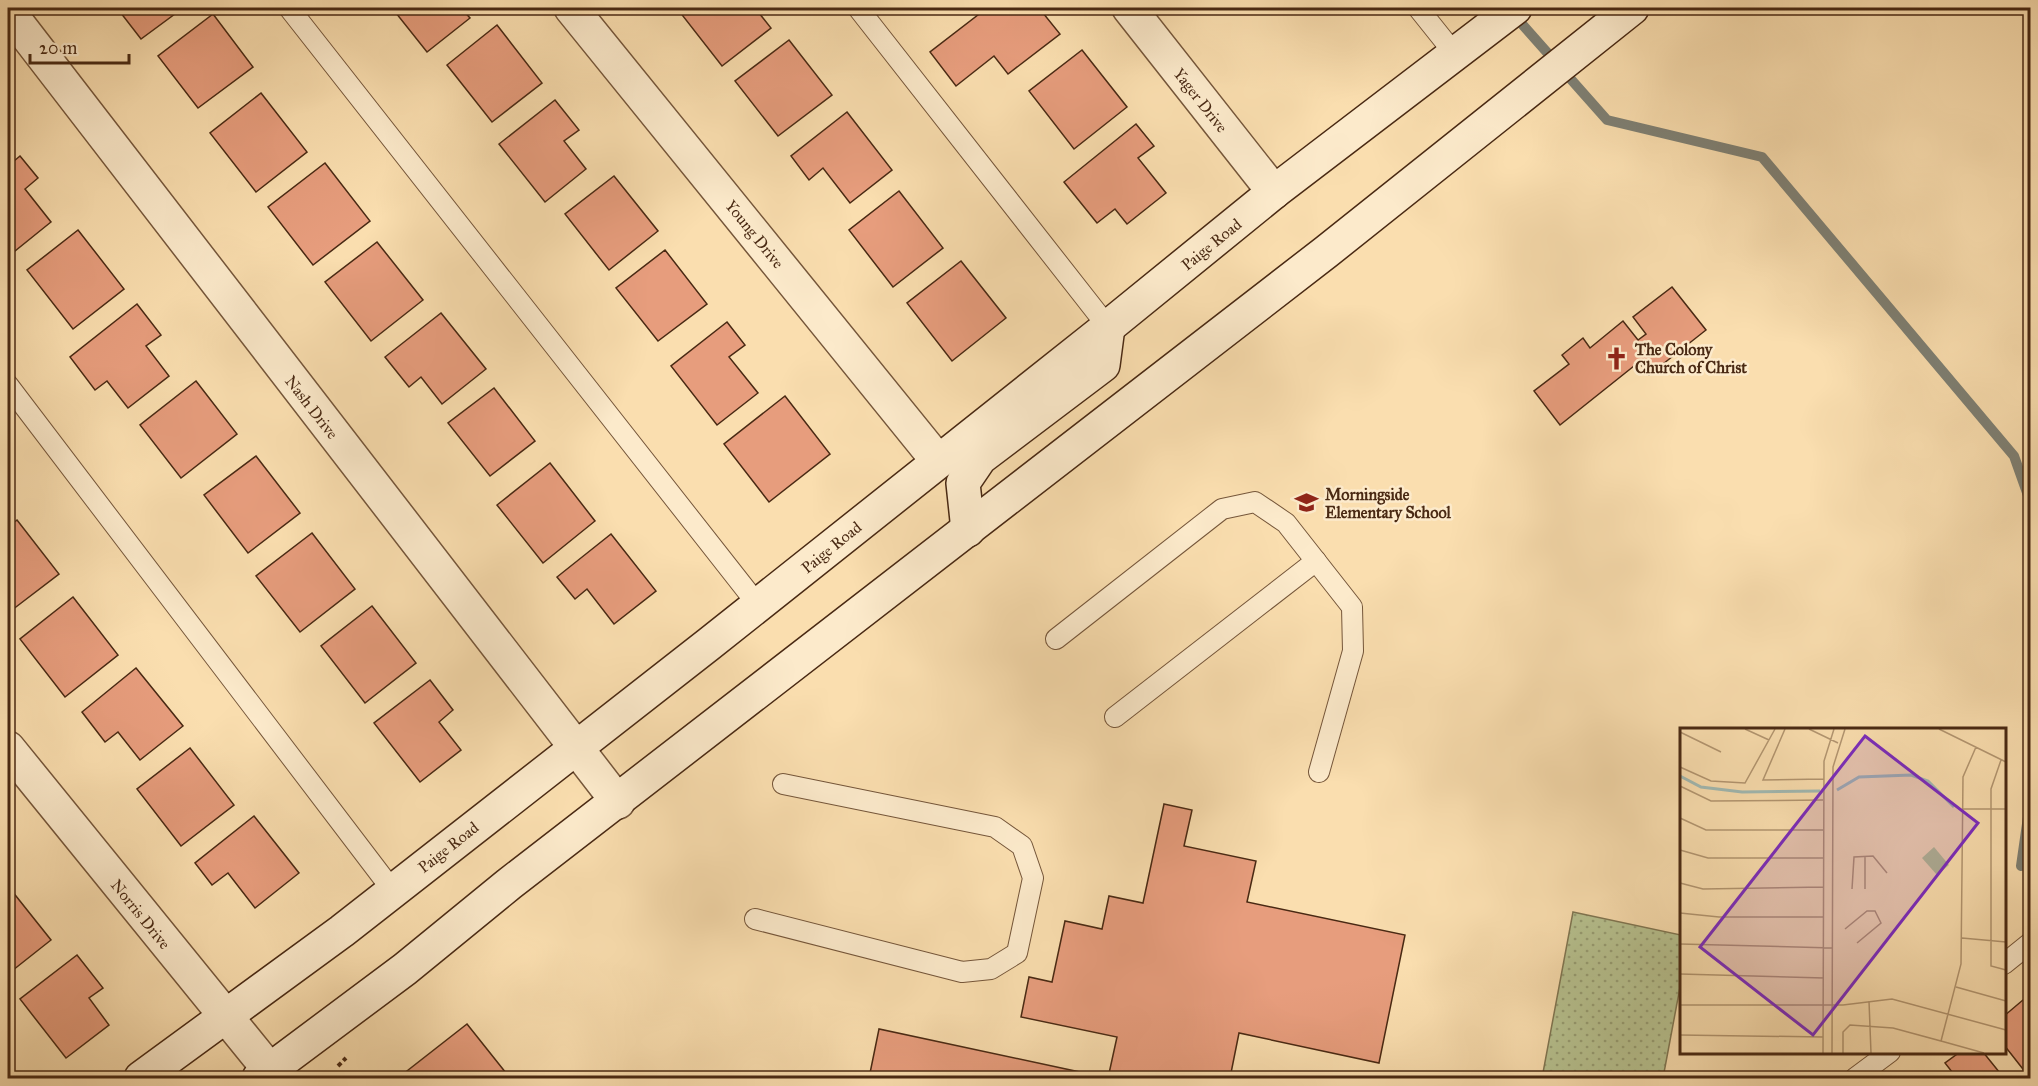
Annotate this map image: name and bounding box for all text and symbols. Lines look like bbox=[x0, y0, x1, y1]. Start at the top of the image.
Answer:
scale bar bbox=[30, 27, 129, 65]
text: 20 m bbox=[39, 37, 77, 59]
street label: Yager Drive bbox=[1169, 64, 1232, 137]
street label: Young Drive bbox=[721, 196, 788, 273]
street label: Paige Road bbox=[1177, 214, 1246, 275]
place label: The Colony Church of Christ bbox=[1634, 340, 1747, 377]
church icon: The Colony Church of Christ bbox=[1604, 345, 1630, 371]
street label: Nash Drive bbox=[281, 372, 342, 443]
place label: Morningside Elementary School bbox=[1325, 485, 1451, 523]
school or university icon: Morningside Elementary School bbox=[1294, 490, 1320, 516]
street label: Paige Road bbox=[797, 517, 866, 578]
inset map bbox=[1680, 728, 2005, 1053]
street label: Paige Road bbox=[414, 818, 483, 878]
street label: Norris Drive bbox=[107, 876, 175, 953]

